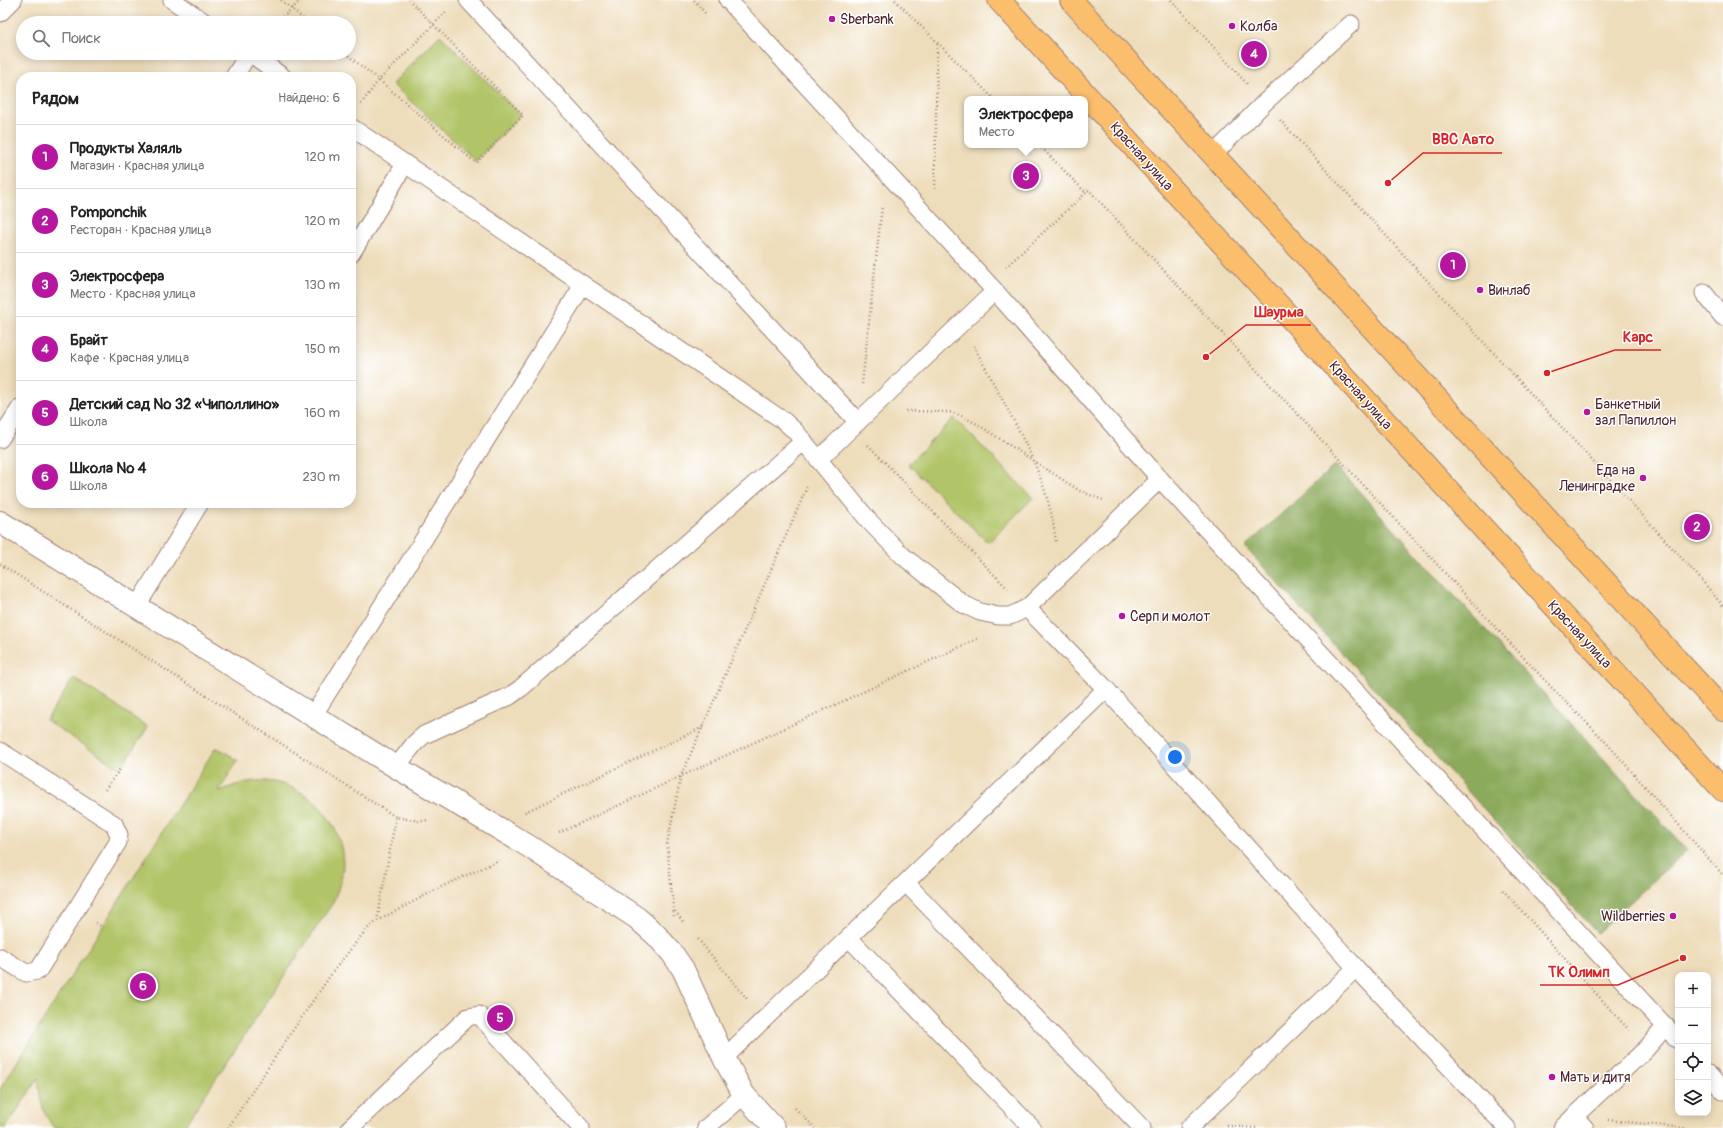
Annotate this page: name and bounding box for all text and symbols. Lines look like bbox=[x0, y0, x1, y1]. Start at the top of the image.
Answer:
place label: Sberbank bbox=[840, 11, 894, 28]
marker: Sberbank bbox=[827, 14, 837, 24]
search box bbox=[16, 16, 356, 60]
place label: Колба bbox=[1240, 18, 1277, 35]
marker: Колба bbox=[1227, 21, 1237, 31]
icon: search bbox=[30, 27, 52, 49]
text: Поиск bbox=[62, 29, 101, 48]
pin: 4 bbox=[1241, 39, 1267, 69]
text: Рядом bbox=[32, 88, 79, 109]
text: Найдено: 6 bbox=[278, 90, 340, 106]
popup bbox=[964, 96, 1088, 148]
text: Электросфера bbox=[979, 105, 1073, 124]
street label: Красная улица bbox=[1106, 119, 1177, 194]
text: Место bbox=[979, 124, 1014, 140]
callout: ВВС Авто bbox=[1423, 126, 1502, 153]
text: ВВС Авто bbox=[1432, 130, 1494, 149]
text: Продукты Халяль bbox=[70, 139, 182, 158]
text: 1 bbox=[42, 149, 48, 165]
text: 120 m bbox=[304, 149, 340, 165]
text: Магазин · Красная улица bbox=[70, 158, 204, 174]
pin: 3 bbox=[1013, 161, 1039, 191]
text: Pomponchik bbox=[70, 203, 146, 222]
text: 2 bbox=[41, 213, 49, 229]
text: 120 m bbox=[304, 213, 340, 229]
text: Ресторан · Красная улица bbox=[70, 222, 211, 238]
pin: 1 bbox=[1440, 250, 1466, 280]
text: Электросфера bbox=[70, 267, 164, 286]
text: 3 bbox=[41, 277, 49, 293]
text: 130 m bbox=[304, 277, 340, 293]
place label: Винлаб bbox=[1488, 282, 1531, 299]
marker: Винлаб bbox=[1475, 285, 1485, 295]
text: Место · Красная улица bbox=[70, 286, 196, 302]
callout: Шаурма bbox=[1246, 298, 1311, 325]
text: Шаурма bbox=[1253, 303, 1304, 322]
callout: Карс bbox=[1615, 323, 1661, 350]
text: Карс bbox=[1623, 328, 1654, 347]
text: Брайт bbox=[70, 331, 108, 350]
text: 4 bbox=[41, 341, 49, 357]
text: 150 m bbox=[305, 341, 340, 357]
text: Кафе · Красная улица bbox=[70, 350, 189, 366]
street label: Красная улица bbox=[1325, 358, 1396, 433]
text: Детский сад № 32 «Чиполлино» bbox=[70, 395, 279, 414]
place label: Банкетный зал Папиллон bbox=[1595, 396, 1676, 429]
text: 5 bbox=[41, 405, 49, 421]
text: 160 m bbox=[304, 405, 340, 421]
marker: Банкетный зал Папиллон bbox=[1582, 407, 1592, 417]
text: Школа bbox=[70, 414, 107, 430]
text: Школа № 4 bbox=[70, 459, 146, 478]
place label: Еда на Ленинградке bbox=[1558, 462, 1635, 495]
text: 6 bbox=[41, 469, 49, 485]
text: 230 m bbox=[303, 469, 340, 485]
marker: Еда на Ленинградке bbox=[1638, 473, 1648, 483]
text: Школа bbox=[70, 478, 107, 494]
pin: 2 bbox=[1684, 512, 1710, 542]
street label: Красная улица bbox=[1544, 597, 1615, 672]
place label: Серп и молот bbox=[1130, 608, 1210, 625]
marker: Серп и молот bbox=[1117, 611, 1127, 621]
your location bbox=[1165, 747, 1185, 767]
place label: Wildberries bbox=[1601, 908, 1666, 925]
marker: Wildberries bbox=[1668, 911, 1678, 921]
callout: ТК Олимп bbox=[1540, 958, 1618, 985]
text: ТК Олимп bbox=[1547, 963, 1610, 982]
pin: 6 bbox=[130, 971, 156, 1001]
map controls bbox=[1675, 972, 1711, 1116]
button: + bbox=[1675, 972, 1711, 1008]
pin: 5 bbox=[487, 1003, 513, 1033]
button: − bbox=[1675, 1008, 1711, 1044]
button: locate bbox=[1675, 1044, 1711, 1080]
place label: Мать и дитя bbox=[1560, 1069, 1631, 1086]
marker: Мать и дитя bbox=[1547, 1072, 1557, 1082]
button: layers bbox=[1675, 1080, 1711, 1116]

